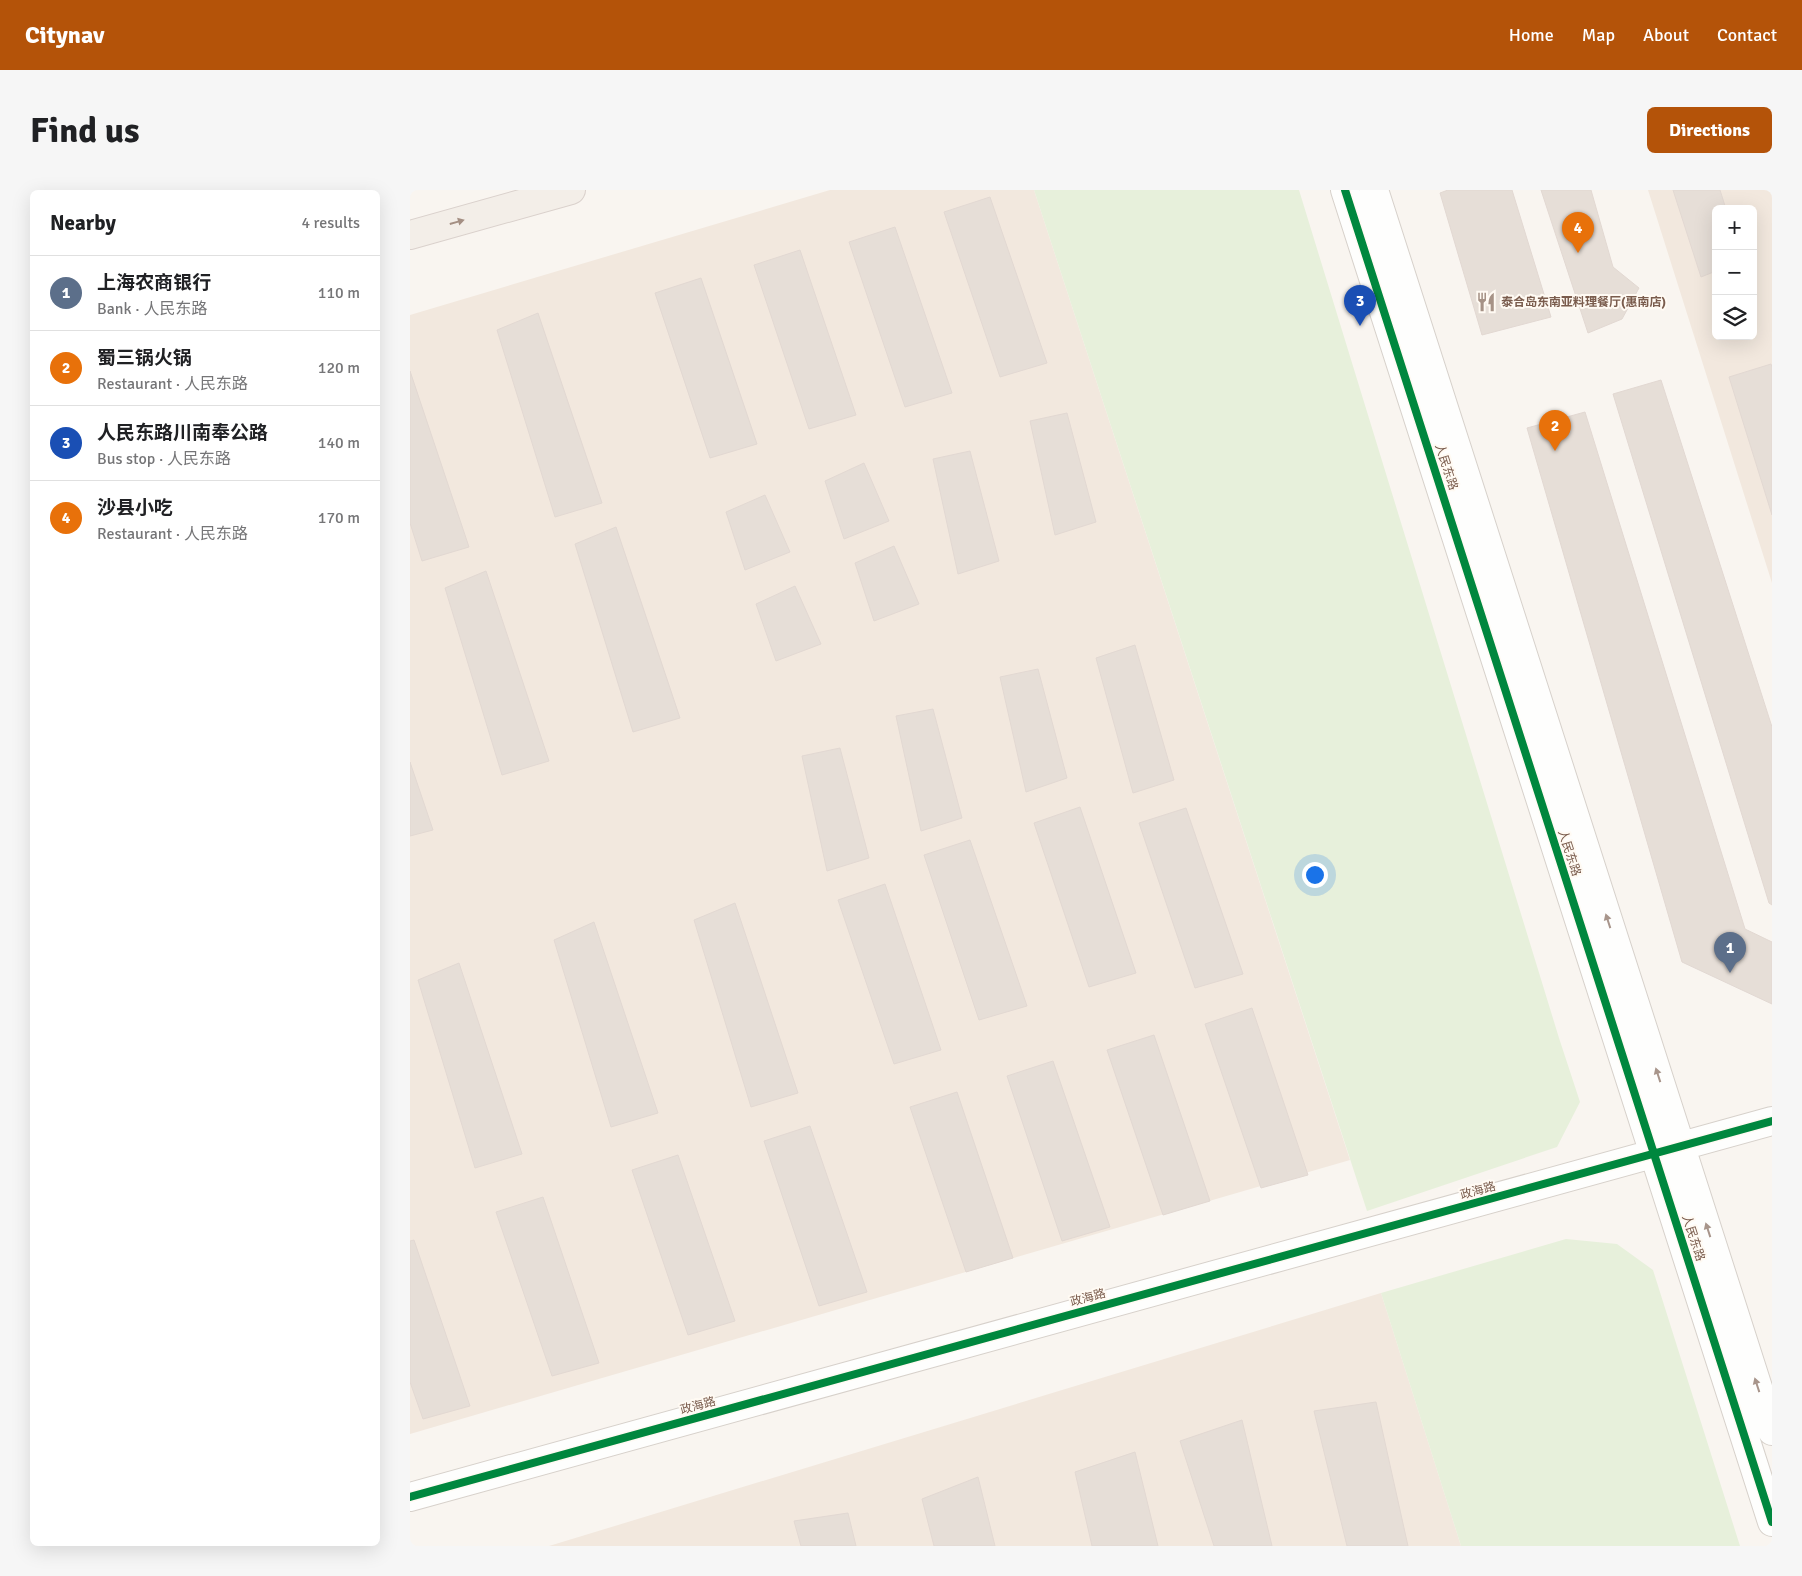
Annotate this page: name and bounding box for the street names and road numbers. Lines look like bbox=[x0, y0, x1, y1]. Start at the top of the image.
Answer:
street label: 人民东路 bbox=[1431, 442, 1461, 492]
street label: 人民东路 bbox=[1554, 828, 1584, 878]
street label: 政海路 bbox=[1459, 1179, 1497, 1203]
street label: 人民东路 bbox=[1678, 1213, 1708, 1263]
street label: 政海路 bbox=[1069, 1286, 1107, 1310]
street label: 政海路 bbox=[679, 1394, 717, 1418]

